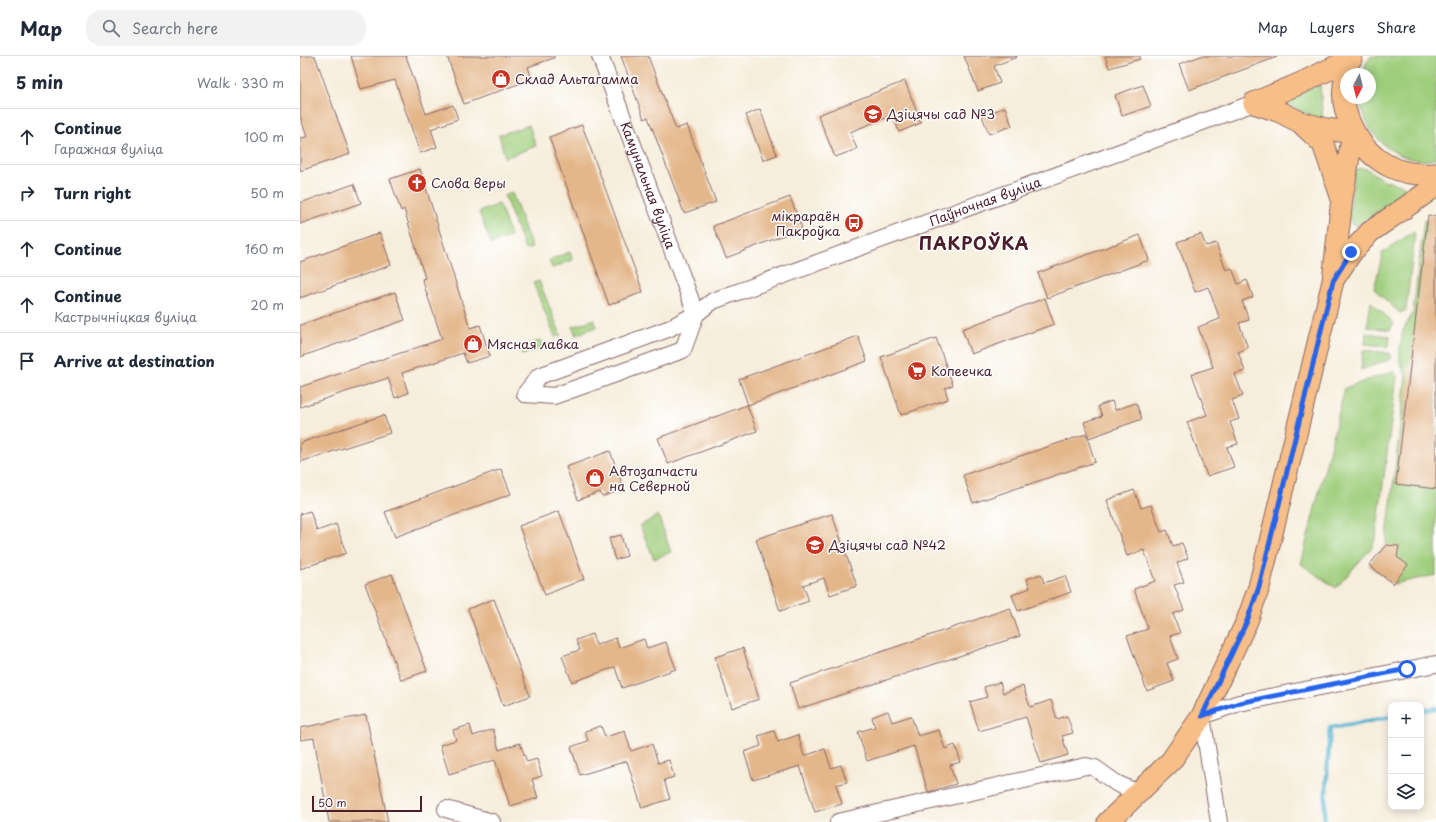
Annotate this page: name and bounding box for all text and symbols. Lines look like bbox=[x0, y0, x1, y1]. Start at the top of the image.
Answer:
search box bbox=[86, 10, 366, 46]
text: Map bbox=[20, 14, 62, 42]
text: Search here bbox=[132, 16, 218, 39]
icon: search bbox=[100, 17, 122, 39]
text: Map bbox=[1258, 17, 1288, 38]
text: Layers bbox=[1310, 17, 1355, 38]
text: Share bbox=[1377, 17, 1416, 38]
shop icon: Склад Альтагамма bbox=[490, 68, 512, 90]
north arrow bbox=[1340, 68, 1376, 104]
text: 5 min bbox=[16, 69, 63, 95]
place label: Склад Альтагамма bbox=[515, 69, 639, 88]
text: Walk · 330 m bbox=[197, 73, 284, 92]
school or university icon: Дзіцячы сад №3 bbox=[862, 103, 884, 125]
place label: Дзіцячы сад №3 bbox=[886, 104, 995, 123]
text: Continue bbox=[54, 116, 122, 139]
street label: Камунальная вуліца bbox=[616, 119, 681, 251]
icon: ahead bbox=[16, 126, 38, 148]
text: 100 m bbox=[244, 127, 284, 146]
text: Гаражная вуліца bbox=[54, 139, 163, 158]
church icon: Слова веры bbox=[406, 172, 428, 194]
street label: Паўночная вуліца bbox=[926, 172, 1044, 230]
place label: Слова веры bbox=[431, 173, 506, 192]
text: Turn right bbox=[54, 181, 131, 204]
icon: right bbox=[16, 182, 38, 204]
text: 50 m bbox=[250, 183, 284, 202]
place label: мікрараён Пакроўка bbox=[772, 206, 841, 240]
bus stop icon: мікрараён Пакроўка bbox=[843, 212, 865, 234]
district label: ПАКРОЎКА bbox=[919, 230, 1029, 256]
text: Continue bbox=[54, 237, 122, 260]
icon: ahead bbox=[16, 238, 38, 260]
text: 160 m bbox=[245, 239, 284, 258]
route end bbox=[1342, 243, 1360, 261]
text: Continue bbox=[54, 284, 122, 307]
icon: ahead bbox=[16, 294, 38, 316]
text: 20 m bbox=[250, 295, 284, 314]
text: Кастрычніцкая вуліца bbox=[54, 307, 197, 326]
shop icon: Мясная лавка bbox=[462, 333, 484, 355]
place label: Мясная лавка bbox=[487, 334, 580, 353]
text: Arrive at destination bbox=[54, 349, 215, 372]
icon: arrive bbox=[16, 350, 38, 372]
supermarket icon: Копеечка bbox=[906, 360, 928, 382]
place label: Копеечка bbox=[931, 361, 993, 380]
place label: Автозапчасти на Северной bbox=[609, 461, 698, 495]
shop icon: Автозапчасти на Северной bbox=[584, 467, 606, 489]
school or university icon: Дзіцячы сад №42 bbox=[804, 534, 826, 556]
place label: Дзіцячы сад №42 bbox=[828, 535, 946, 554]
route start bbox=[1398, 660, 1416, 678]
map controls bbox=[1388, 702, 1424, 810]
button: + bbox=[1388, 702, 1424, 738]
button: − bbox=[1388, 738, 1424, 774]
button: layers bbox=[1388, 774, 1424, 810]
scale bar bbox=[312, 794, 422, 813]
text: 50 m bbox=[318, 794, 347, 811]

